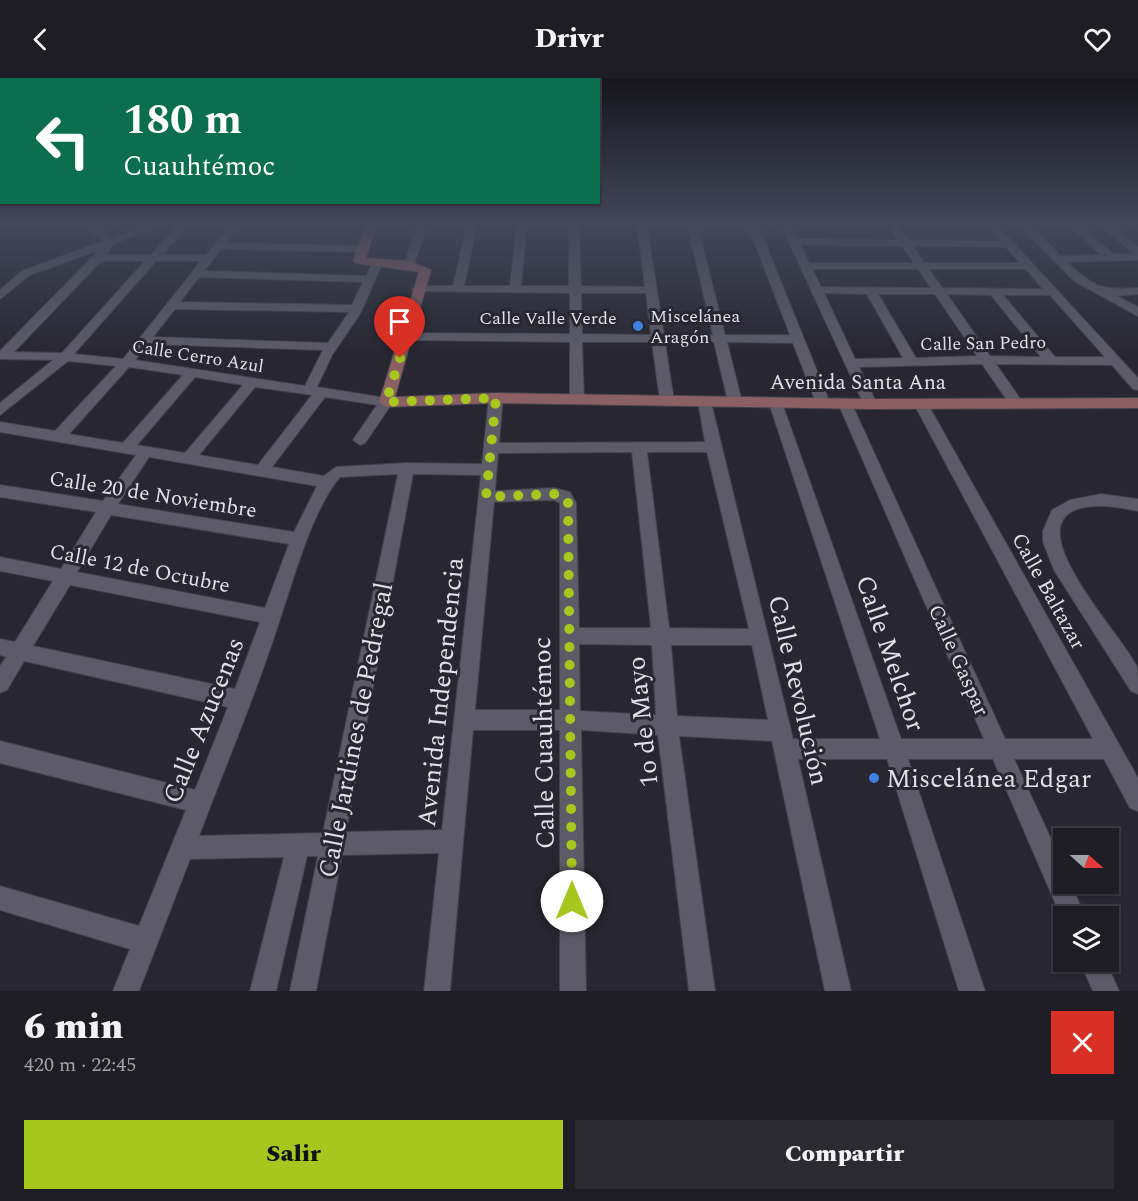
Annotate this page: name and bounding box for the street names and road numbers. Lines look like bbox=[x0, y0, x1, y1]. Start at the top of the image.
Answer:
street label: Calle Valle Verde bbox=[479, 305, 617, 332]
street label: Calle San Pedro bbox=[920, 329, 1046, 358]
street label: Calle Cerro Azul bbox=[130, 333, 266, 380]
street label: Avenida Santa Ana bbox=[770, 367, 947, 399]
street label: Calle 20 de Noviembre bbox=[47, 463, 259, 527]
street label: Calle Baltazar bbox=[1003, 527, 1094, 656]
street label: Calle 12 de Octubre bbox=[47, 536, 233, 602]
street label: Avenida Independencia bbox=[407, 555, 475, 829]
street label: Calle Melchor bbox=[845, 570, 935, 737]
street label: Calle Jardines de Pedregal bbox=[308, 579, 404, 881]
street label: Calle Revolución bbox=[757, 591, 839, 789]
street label: Calle Gaspar bbox=[919, 599, 997, 721]
street label: Calle Azucenas bbox=[152, 631, 255, 809]
street label: Calle Cuauhtémoc bbox=[522, 636, 566, 850]
street label: 1o de Mayo bbox=[616, 655, 670, 789]

